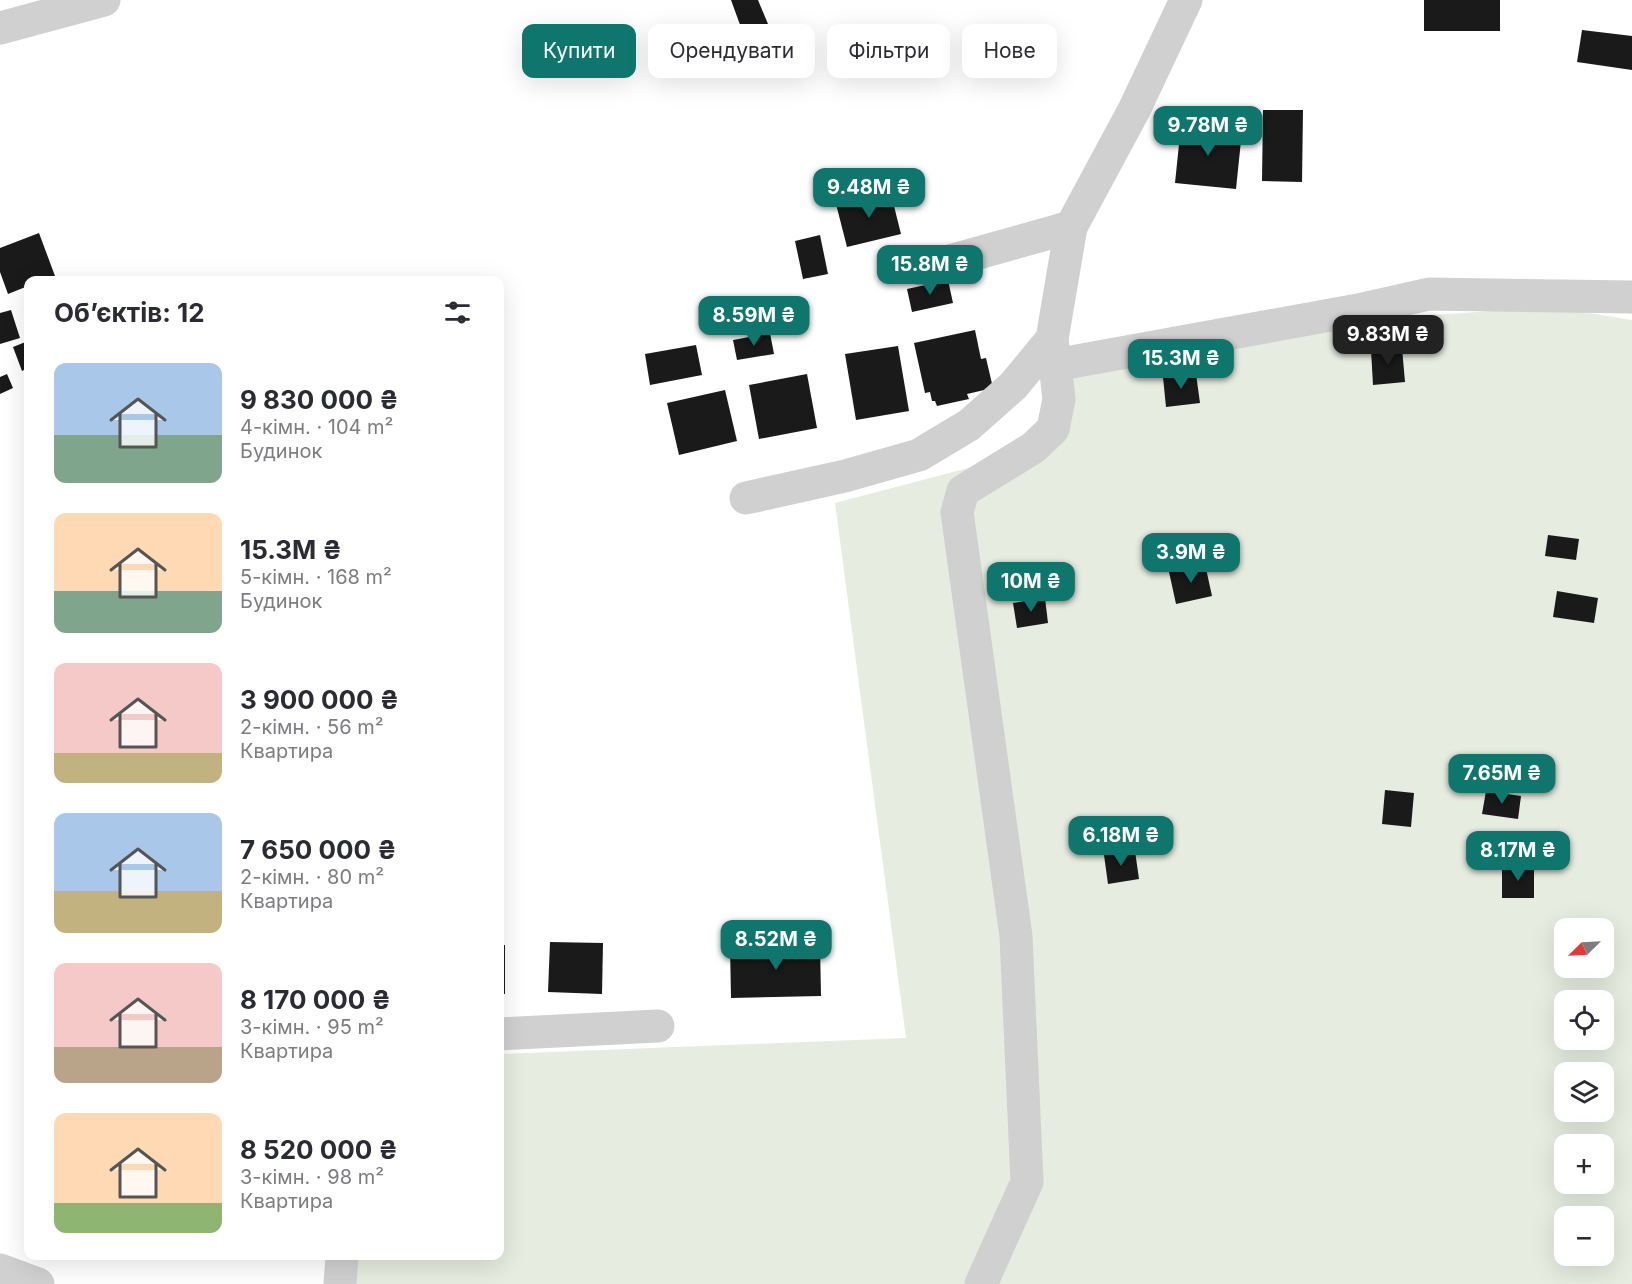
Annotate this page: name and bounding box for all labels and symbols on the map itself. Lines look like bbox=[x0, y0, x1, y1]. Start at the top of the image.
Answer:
pin: 9.78M ₴ bbox=[1153, 106, 1263, 157]
pin: 9.48M ₴ bbox=[814, 168, 924, 219]
pin: 15.8M ₴ bbox=[875, 245, 985, 296]
pin: 8.59M ₴ bbox=[699, 296, 809, 347]
pin: 9.83M ₴ bbox=[1333, 315, 1443, 366]
pin: 15.3M ₴ bbox=[1126, 339, 1236, 390]
pin: 3.9M ₴ bbox=[1142, 533, 1240, 584]
pin: 10M ₴ bbox=[989, 562, 1073, 613]
pin: 7.65M ₴ bbox=[1447, 754, 1557, 805]
pin: 6.18M ₴ bbox=[1066, 816, 1176, 867]
pin: 8.17M ₴ bbox=[1463, 831, 1573, 882]
north arrow bbox=[1554, 918, 1614, 978]
pin: 8.52M ₴ bbox=[721, 920, 831, 971]

